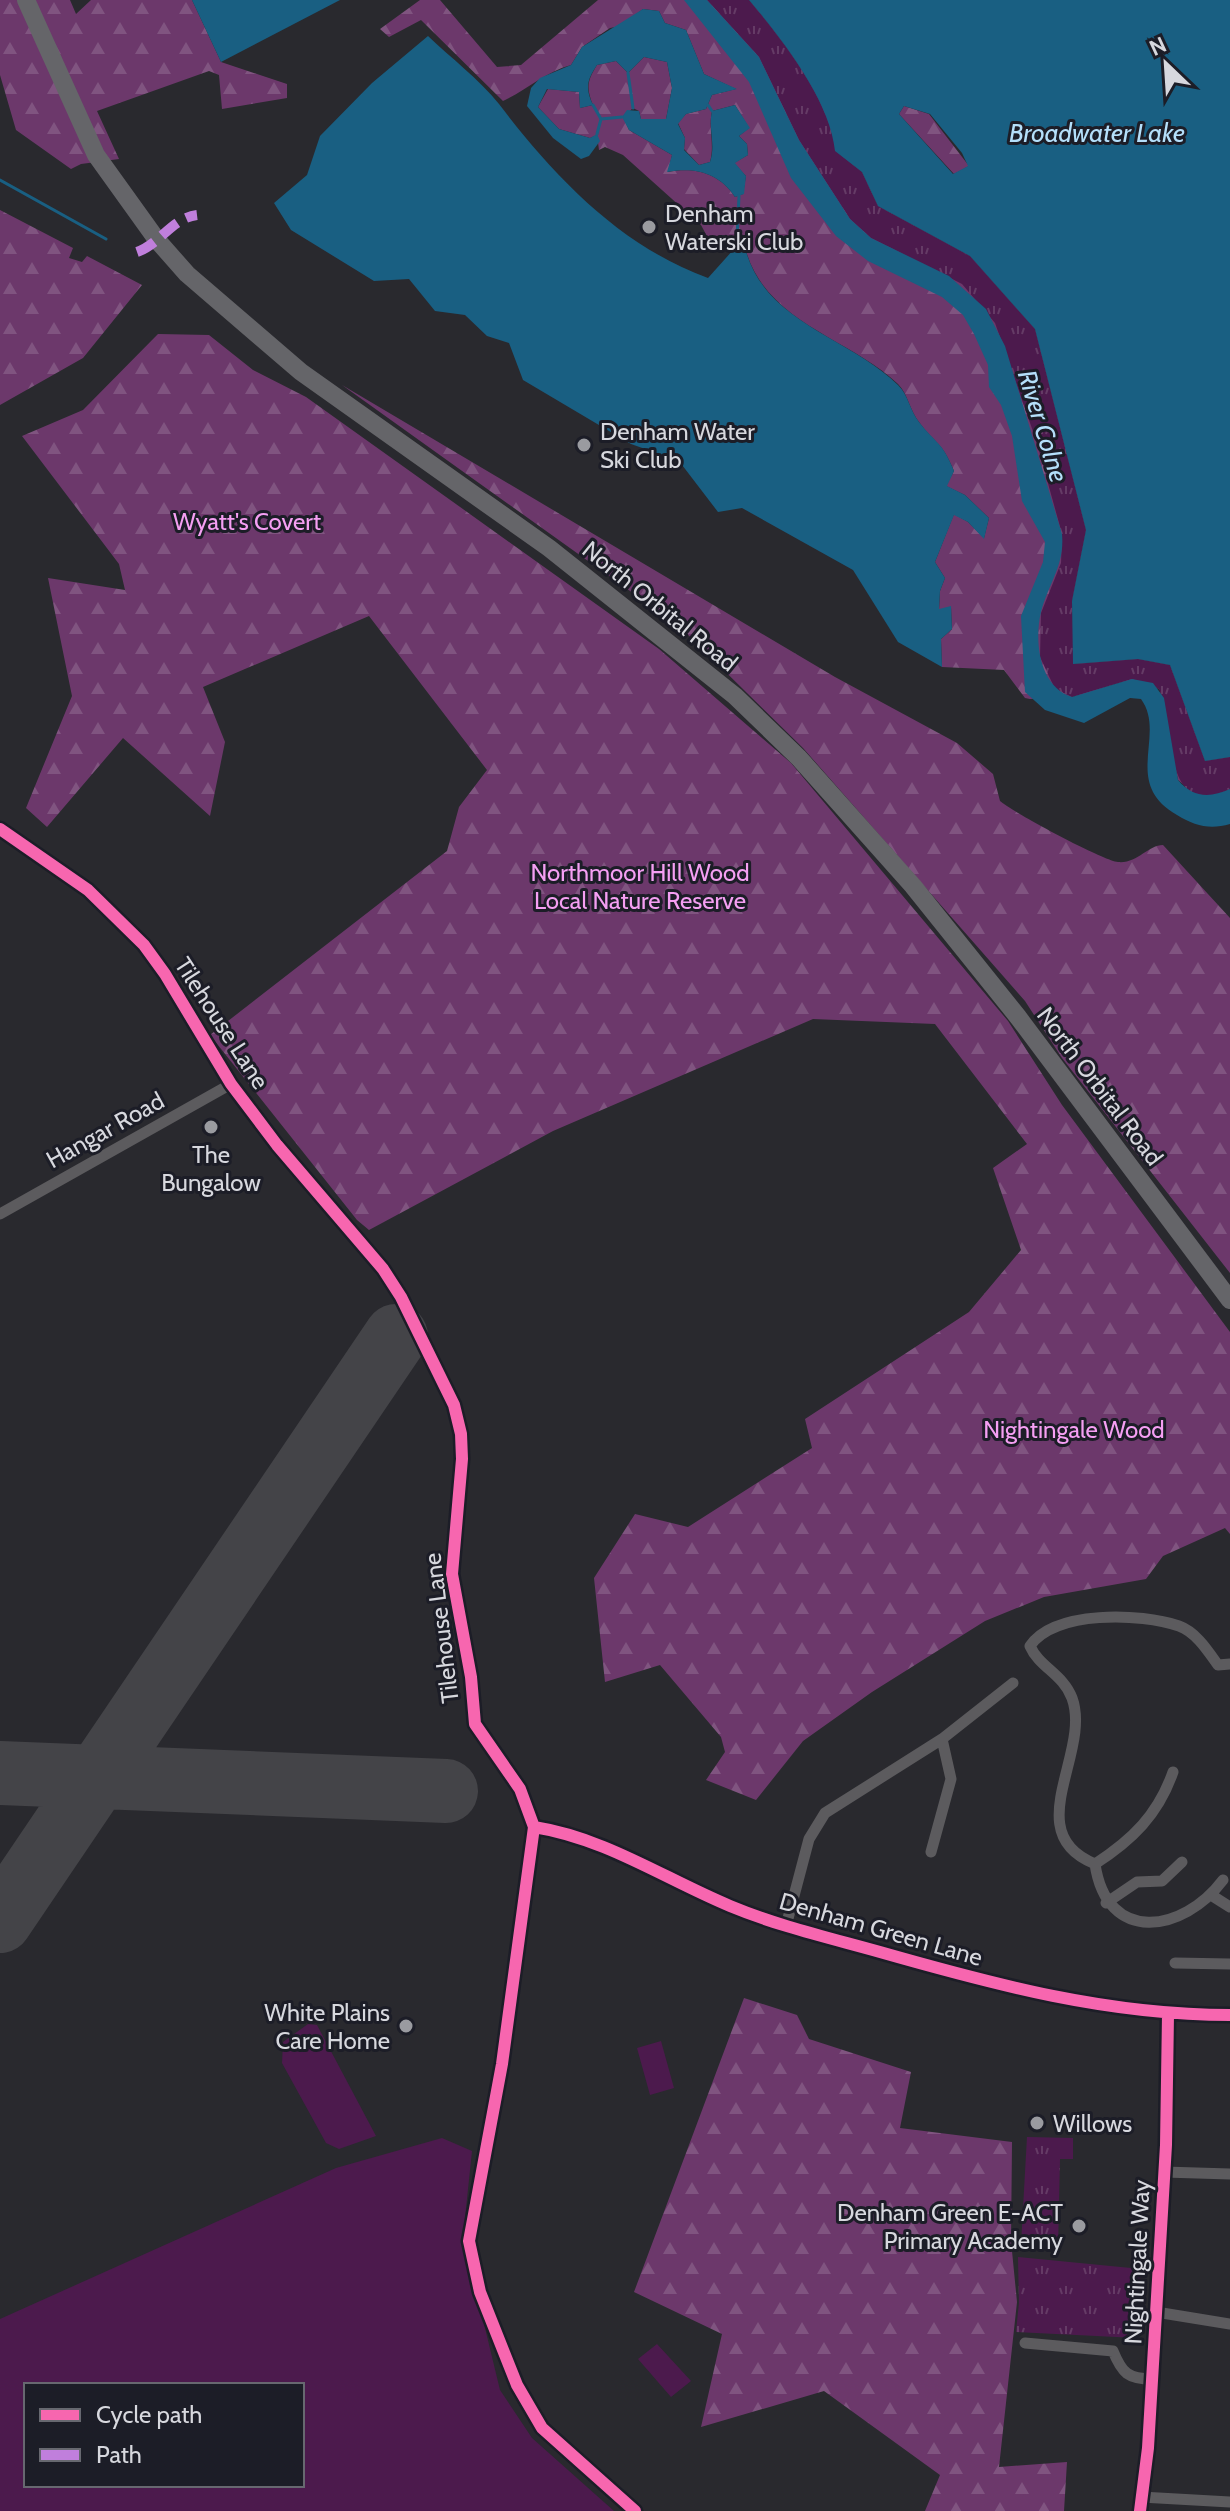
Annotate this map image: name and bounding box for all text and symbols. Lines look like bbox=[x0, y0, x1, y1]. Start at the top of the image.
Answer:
north arrow bbox=[1126, 24, 1206, 104]
text: N bbox=[1145, 31, 1171, 62]
water label: Broadwater Lake bbox=[1009, 117, 1185, 149]
place label: Denham Waterski Club bbox=[665, 199, 803, 256]
marker: Denham Waterski Club bbox=[640, 218, 658, 236]
water label: River Colne bbox=[1011, 366, 1075, 486]
place label: Denham Water Ski Club bbox=[600, 417, 755, 474]
marker: Denham Water Ski Club bbox=[575, 436, 593, 454]
park label: Wyatt's Covert bbox=[173, 507, 321, 536]
street label: North Orbital Road bbox=[577, 535, 743, 677]
park label: Northmoor Hill Wood Local Nature Reserve bbox=[531, 858, 749, 915]
street label: Tilehouse Lane bbox=[169, 952, 275, 1094]
street label: North Orbital Road bbox=[1031, 1001, 1169, 1171]
street label: Hangar Road bbox=[41, 1086, 169, 1174]
marker: The Bungalow bbox=[202, 1118, 220, 1136]
place label: The Bungalow bbox=[161, 1140, 261, 1197]
park label: Nightingale Wood bbox=[983, 1415, 1165, 1444]
street label: Tilehouse Lane bbox=[417, 1551, 465, 1705]
street label: Denham Green Lane bbox=[776, 1886, 986, 1972]
place label: White Plains Care Home bbox=[264, 1998, 390, 2055]
marker: White Plains Care Home bbox=[397, 2017, 415, 2035]
place label: Willows bbox=[1053, 2109, 1132, 2138]
marker: Willows bbox=[1028, 2114, 1046, 2132]
street label: Nightingale Way bbox=[1118, 2179, 1156, 2345]
place label: Denham Green E-ACT Primary Academy bbox=[837, 2198, 1063, 2255]
marker: Denham Green E-ACT Primary Academy bbox=[1070, 2217, 1088, 2235]
legend bbox=[24, 2383, 304, 2487]
text: Cycle path bbox=[96, 2400, 202, 2429]
text: Path bbox=[96, 2440, 142, 2469]

